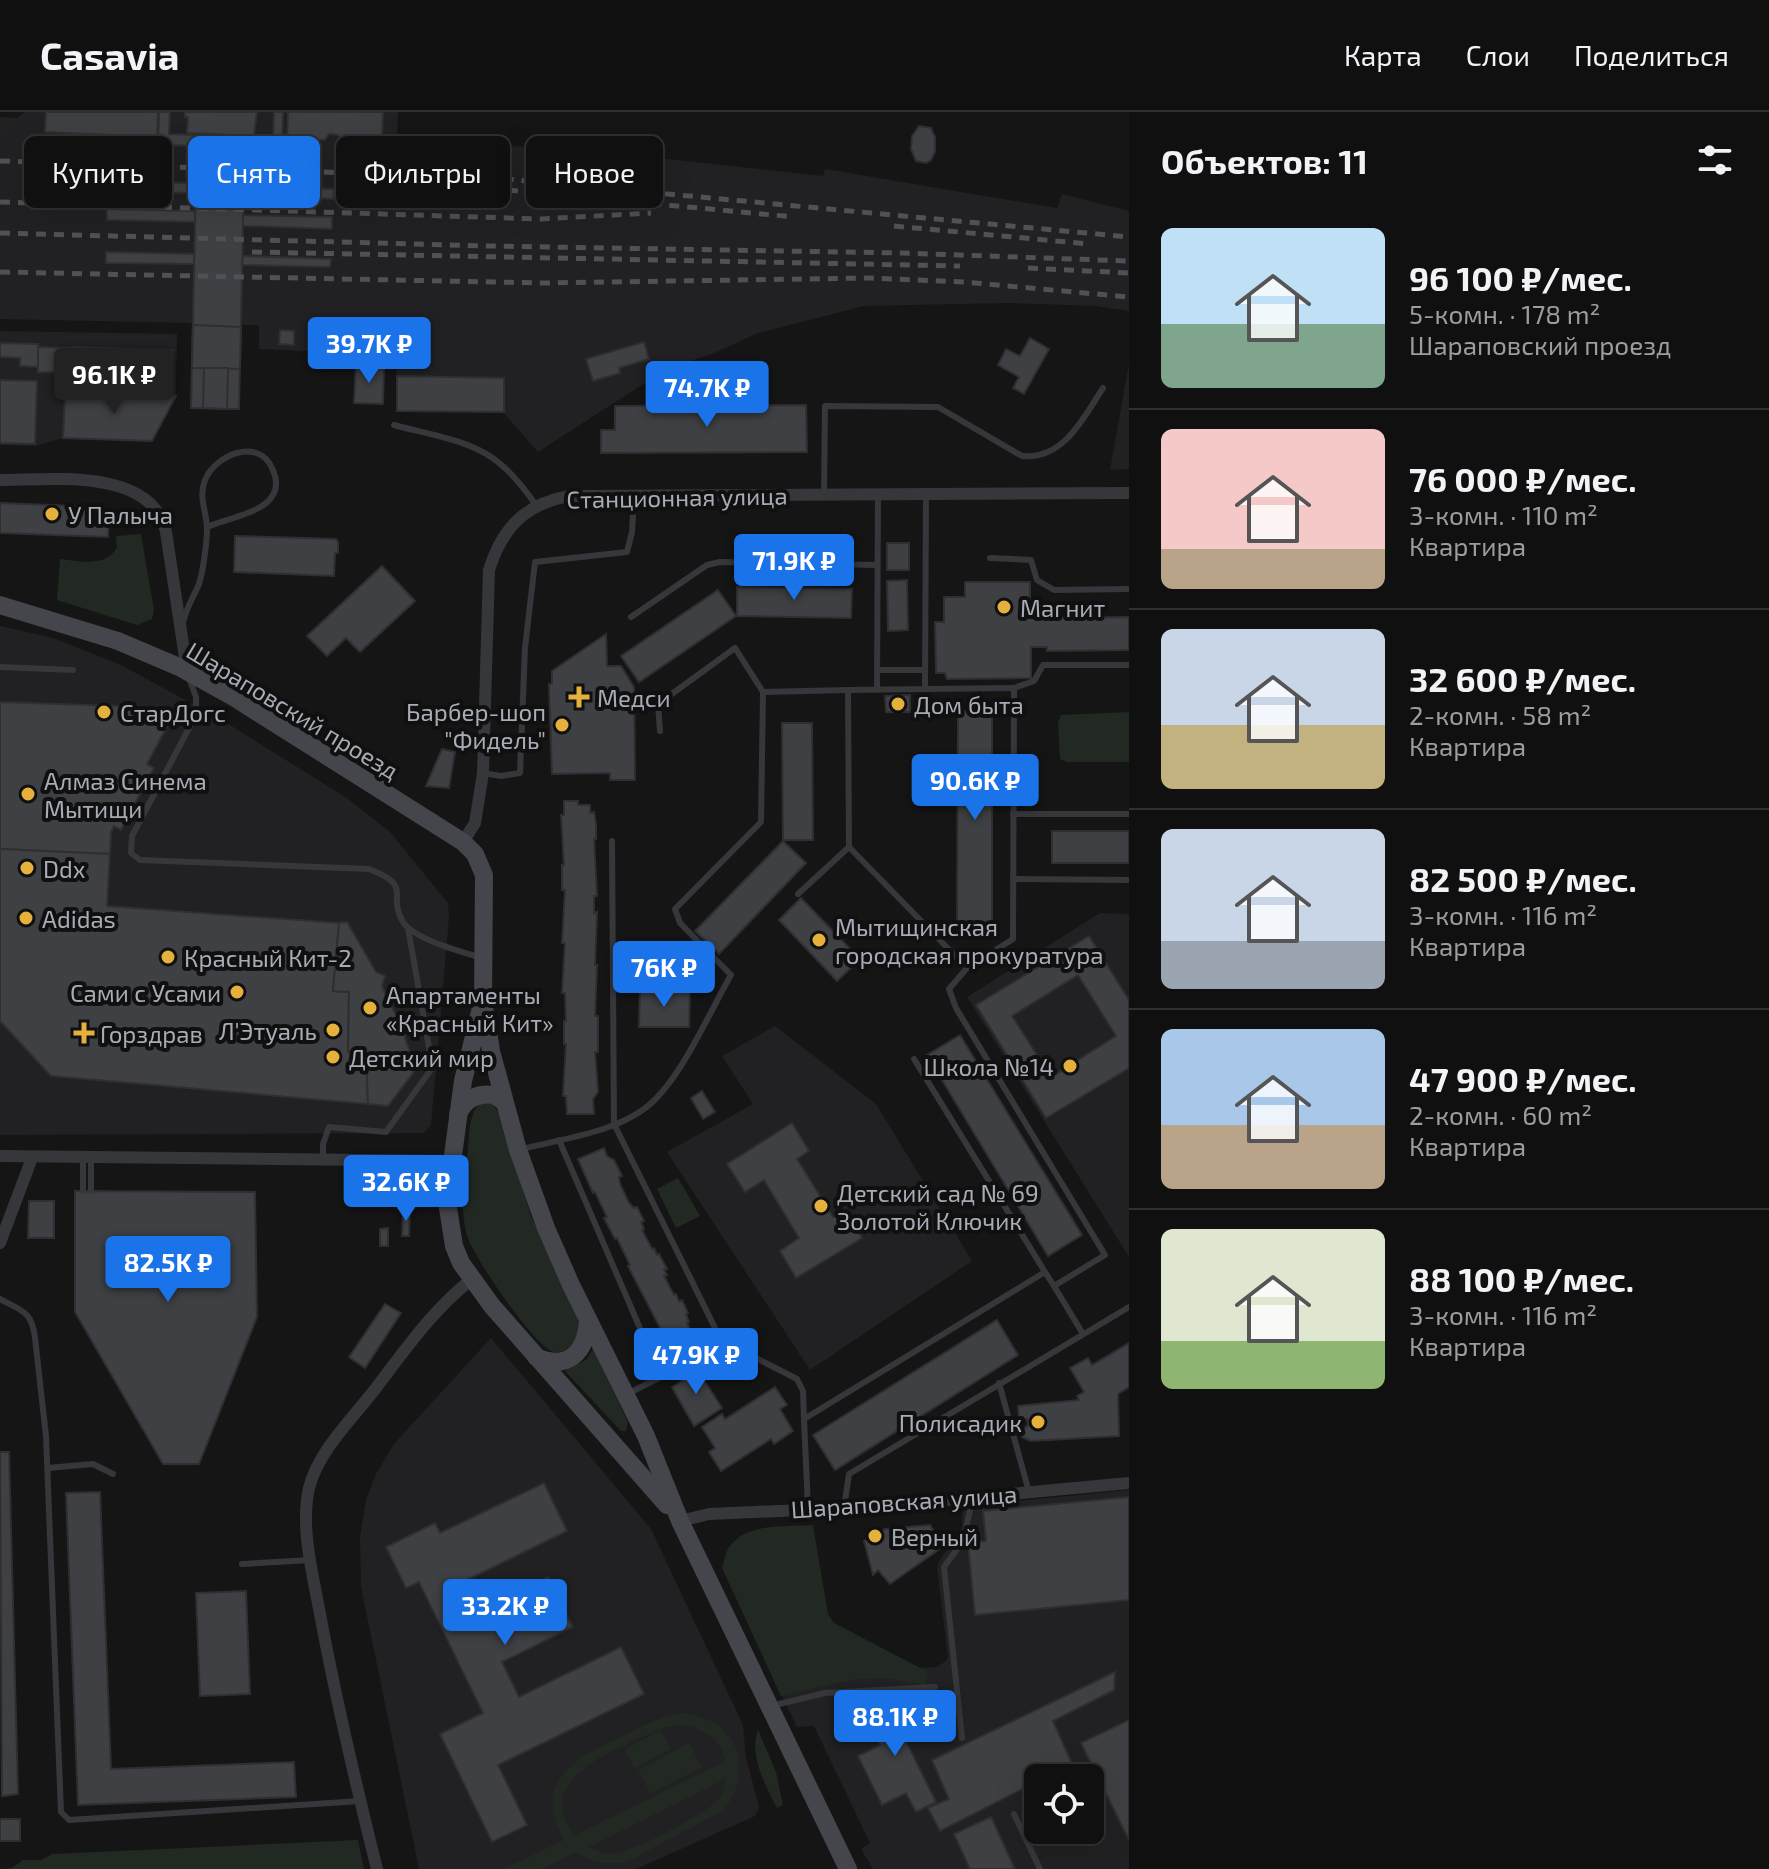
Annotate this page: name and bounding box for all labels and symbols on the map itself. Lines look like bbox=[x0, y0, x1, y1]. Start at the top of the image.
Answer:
pin: 39.7K ₽ bbox=[295, 317, 443, 385]
pin: 96.1K ₽ bbox=[40, 348, 188, 416]
pin: 74.7K ₽ bbox=[633, 361, 781, 429]
street label: Станционная улица bbox=[566, 481, 788, 514]
place label: У Палыча bbox=[68, 500, 173, 529]
marker: У Палыча bbox=[43, 505, 61, 523]
pin: 71.9K ₽ bbox=[720, 534, 868, 602]
place label: Магнит bbox=[1020, 593, 1105, 622]
marker: Магнит bbox=[995, 598, 1013, 616]
street label: Шараповский проезд bbox=[182, 635, 404, 785]
place label: Медси bbox=[597, 683, 671, 712]
marker: Медси bbox=[568, 686, 590, 708]
place label: Дом быта bbox=[914, 690, 1024, 719]
marker: Дом быта bbox=[889, 695, 907, 713]
place label: Барбер-шоп "Фидель" bbox=[406, 697, 546, 754]
place label: СтарДогс bbox=[120, 698, 226, 727]
marker: СтарДогс bbox=[95, 703, 113, 721]
marker: Барбер-шоп "Фидель" bbox=[553, 716, 571, 734]
pin: 90.6K ₽ bbox=[901, 754, 1049, 822]
place label: Алмаз Синема Мытищи bbox=[44, 766, 207, 823]
marker: Алмаз Синема Мытищи bbox=[19, 785, 37, 803]
place label: Ddx bbox=[43, 854, 86, 883]
marker: Ddx bbox=[18, 859, 36, 877]
place label: Adidas bbox=[42, 904, 116, 933]
marker: Adidas bbox=[17, 909, 35, 927]
place label: Мытищинская городская прокуратура bbox=[835, 912, 1103, 970]
marker: Мытищинская городская прокуратура bbox=[810, 931, 828, 949]
pin: 76K ₽ bbox=[608, 941, 720, 1009]
place label: Красный Кит-2 bbox=[184, 943, 352, 972]
marker: Красный Кит-2 bbox=[159, 948, 177, 966]
place label: Сами с Усами bbox=[70, 978, 221, 1007]
place label: Апартаменты «Красный Кит» bbox=[386, 980, 554, 1037]
marker: Сами с Усами bbox=[228, 983, 246, 1001]
marker: Апартаменты «Красный Кит» bbox=[361, 999, 379, 1017]
place label: Л'Этуаль bbox=[219, 1016, 317, 1046]
place label: Горздрав bbox=[100, 1019, 203, 1048]
marker: Л'Этуаль bbox=[324, 1021, 342, 1039]
marker: Горздрав bbox=[75, 1024, 93, 1042]
place label: Детский мир bbox=[349, 1043, 494, 1072]
marker: Детский мир bbox=[324, 1048, 342, 1066]
place label: Школа №14 bbox=[923, 1052, 1054, 1081]
marker: Школа №14 bbox=[1061, 1057, 1079, 1075]
pin: 32.6K ₽ bbox=[332, 1155, 480, 1223]
place label: Детский сад № 69 Золотой Ключик bbox=[837, 1178, 1039, 1235]
marker: Детский сад № 69 Золотой Ключик bbox=[812, 1197, 830, 1215]
pin: 82.5K ₽ bbox=[94, 1236, 242, 1304]
pin: 47.9K ₽ bbox=[622, 1328, 770, 1396]
place label: Полисадик bbox=[899, 1408, 1022, 1437]
marker: Полисадик bbox=[1029, 1413, 1047, 1431]
street label: Шараповская улица bbox=[790, 1479, 1018, 1524]
place label: Верный bbox=[891, 1522, 978, 1551]
marker: Верный bbox=[866, 1527, 884, 1545]
pin: 33.2K ₽ bbox=[431, 1579, 579, 1647]
pin: 88.1K ₽ bbox=[821, 1690, 969, 1758]

